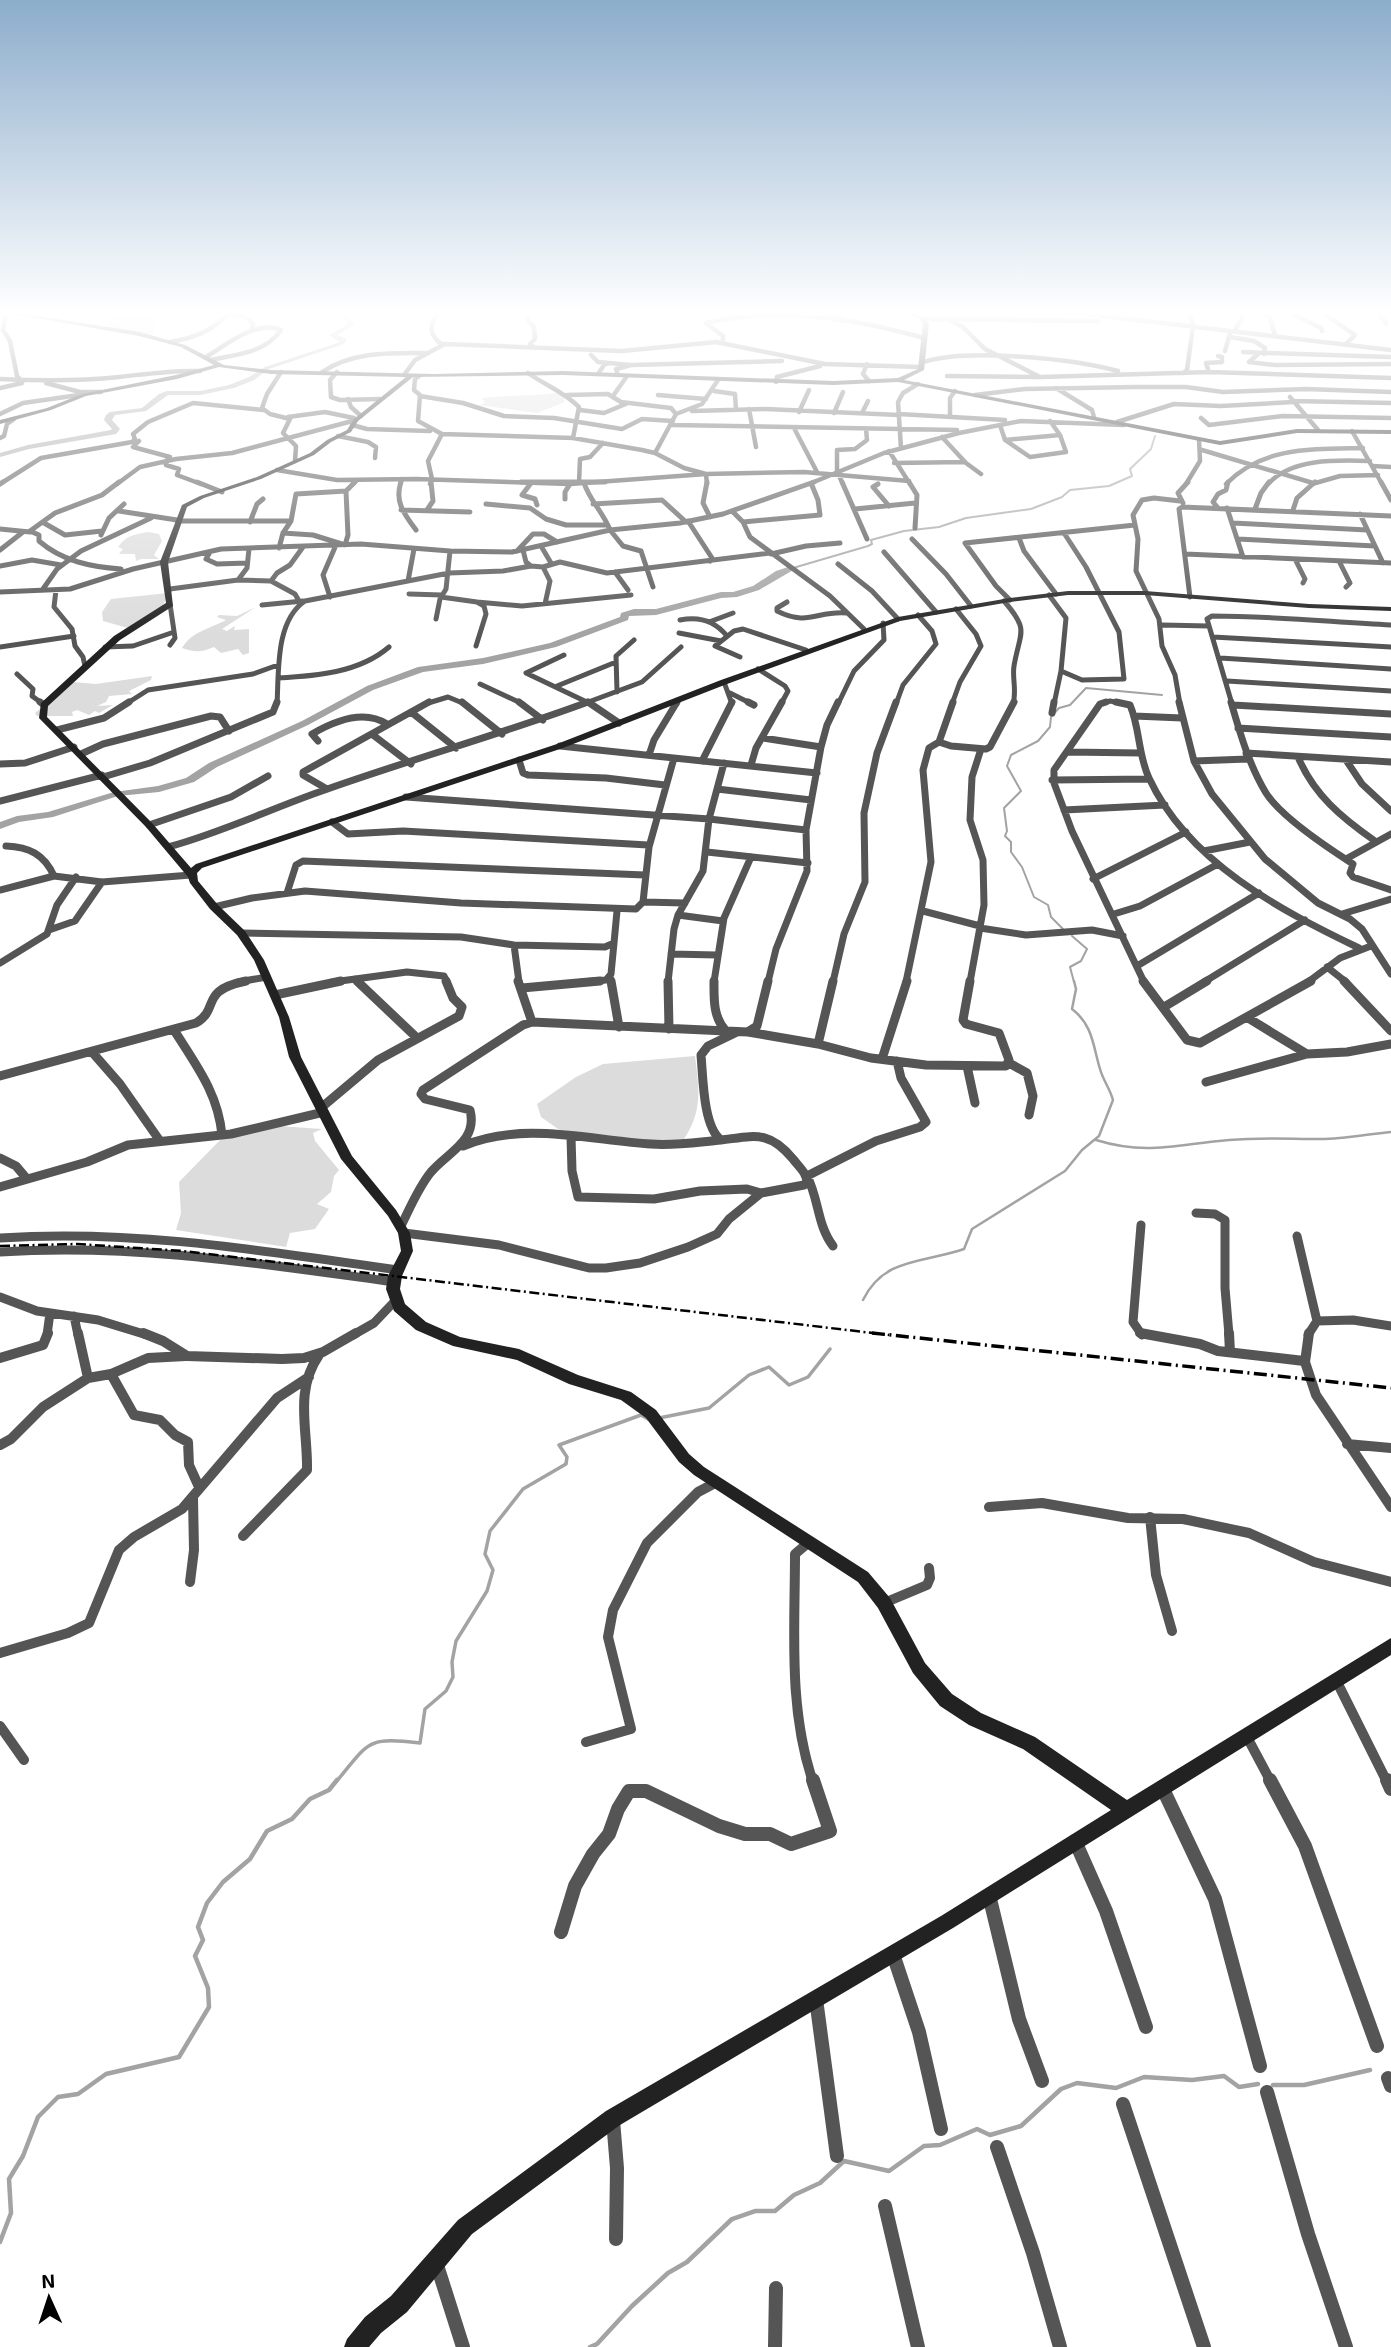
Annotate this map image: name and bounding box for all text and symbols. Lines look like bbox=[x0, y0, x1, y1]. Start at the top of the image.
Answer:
north arrow bbox=[14, 2263, 84, 2333]
text: N bbox=[41, 2269, 56, 2292]

